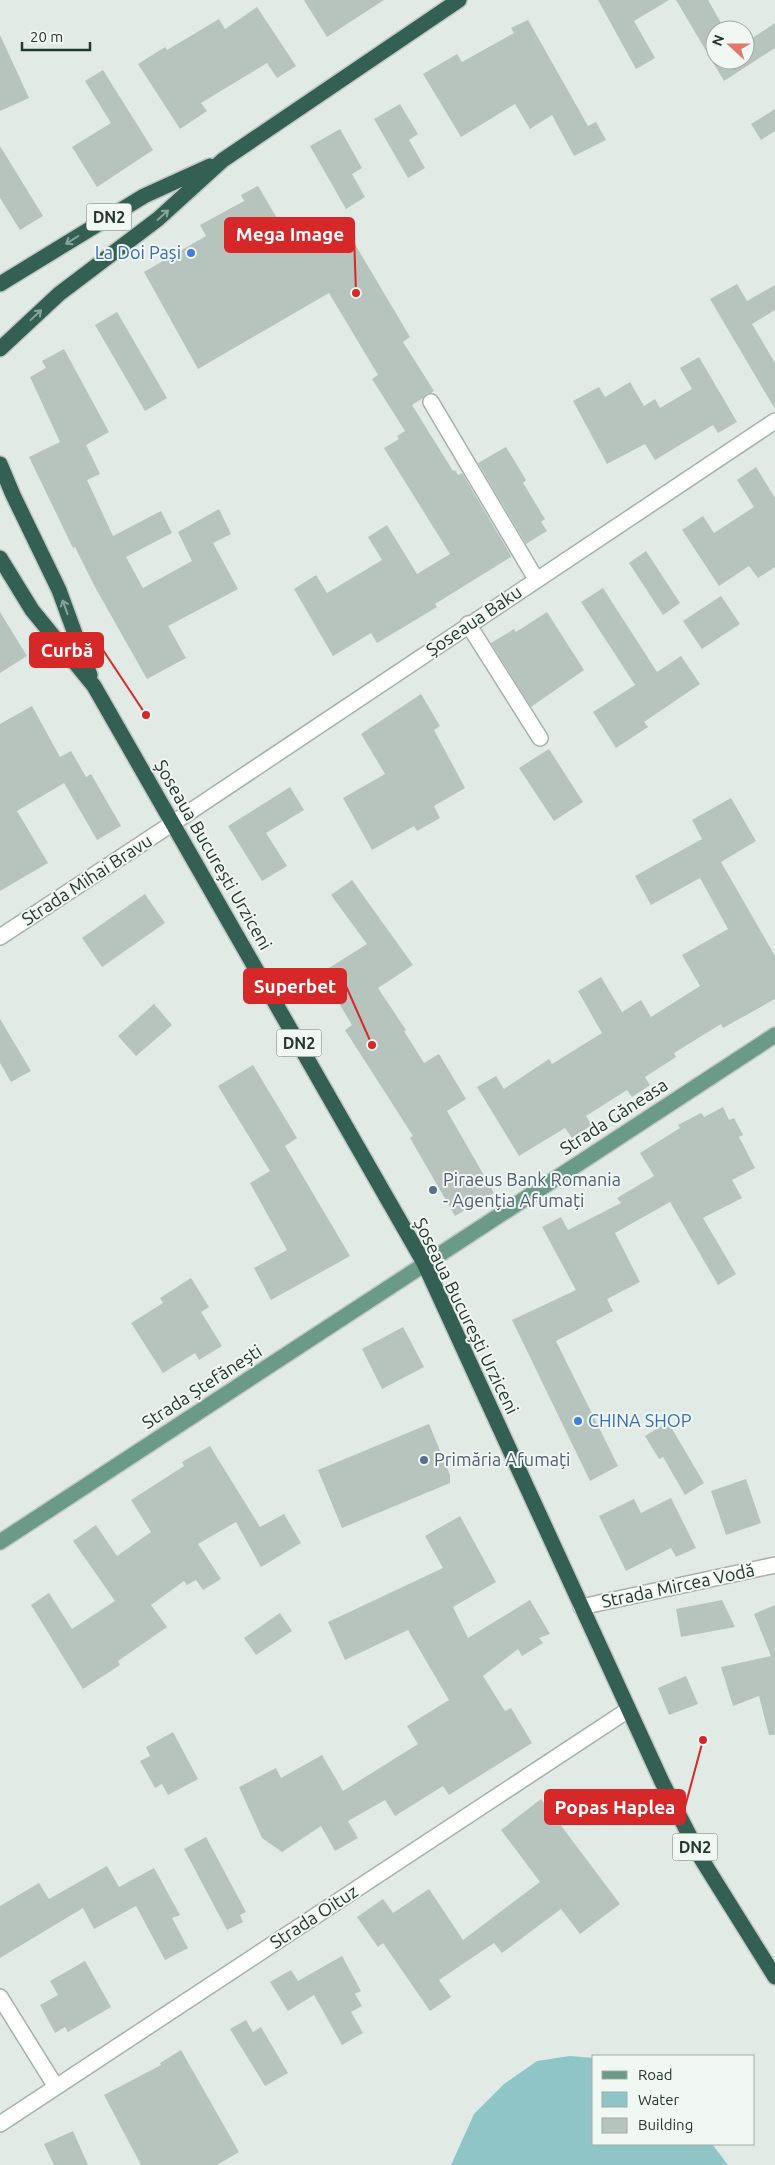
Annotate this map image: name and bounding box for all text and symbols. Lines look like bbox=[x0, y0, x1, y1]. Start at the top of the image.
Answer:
scale bar bbox=[22, 20, 90, 52]
north arrow bbox=[705, 20, 755, 70]
text: 20 m bbox=[30, 28, 63, 45]
text: N bbox=[709, 33, 727, 48]
road number: DN2 bbox=[86, 203, 132, 230]
one-way arrow bbox=[156, 209, 169, 220]
callout: Mega Image bbox=[225, 218, 354, 252]
text: Mega Image bbox=[236, 223, 344, 245]
one-way arrow bbox=[65, 235, 79, 245]
place label: La Doi Pași bbox=[95, 242, 181, 262]
marker: La Doi Pași bbox=[185, 247, 197, 259]
one-way arrow bbox=[29, 309, 42, 321]
street label: Șoseaua Baku bbox=[422, 581, 525, 659]
one-way arrow bbox=[60, 600, 69, 616]
callout: Curbă bbox=[30, 633, 103, 667]
text: Curbă bbox=[41, 639, 93, 661]
street label: Șoseaua București Urziceni bbox=[151, 756, 276, 953]
street label: Strada Mihai Bravu bbox=[18, 830, 155, 929]
callout: Superbet bbox=[244, 969, 346, 1003]
text: Superbet bbox=[254, 975, 336, 997]
road number: DN2 bbox=[276, 1030, 322, 1056]
street label: Strada Găneasa bbox=[556, 1074, 671, 1158]
place label: Piraeus Bank Romania - Agenția Afumați bbox=[443, 1169, 621, 1210]
marker: Piraeus Bank Romania - Agenția Afumați bbox=[427, 1184, 439, 1196]
street label: Șoseaua București Urziceni bbox=[411, 1214, 523, 1417]
street label: Strada Ștefănești bbox=[138, 1340, 265, 1432]
place label: CHINA SHOP bbox=[588, 1410, 692, 1430]
marker: CHINA SHOP bbox=[572, 1415, 584, 1427]
place label: Primăria Afumați bbox=[434, 1449, 570, 1469]
marker: Primăria Afumați bbox=[418, 1454, 430, 1466]
street label: Strada Mircea Vodă bbox=[599, 1559, 756, 1611]
callout: Popas Haplea bbox=[545, 1790, 685, 1824]
text: Popas Haplea bbox=[555, 1796, 675, 1818]
road number: DN2 bbox=[672, 1834, 718, 1860]
street label: Strada Oituz bbox=[266, 1880, 361, 1952]
legend bbox=[592, 2055, 755, 2145]
text: Road bbox=[638, 2066, 673, 2083]
text: Water bbox=[638, 2091, 679, 2108]
text: Building bbox=[638, 2116, 693, 2133]

